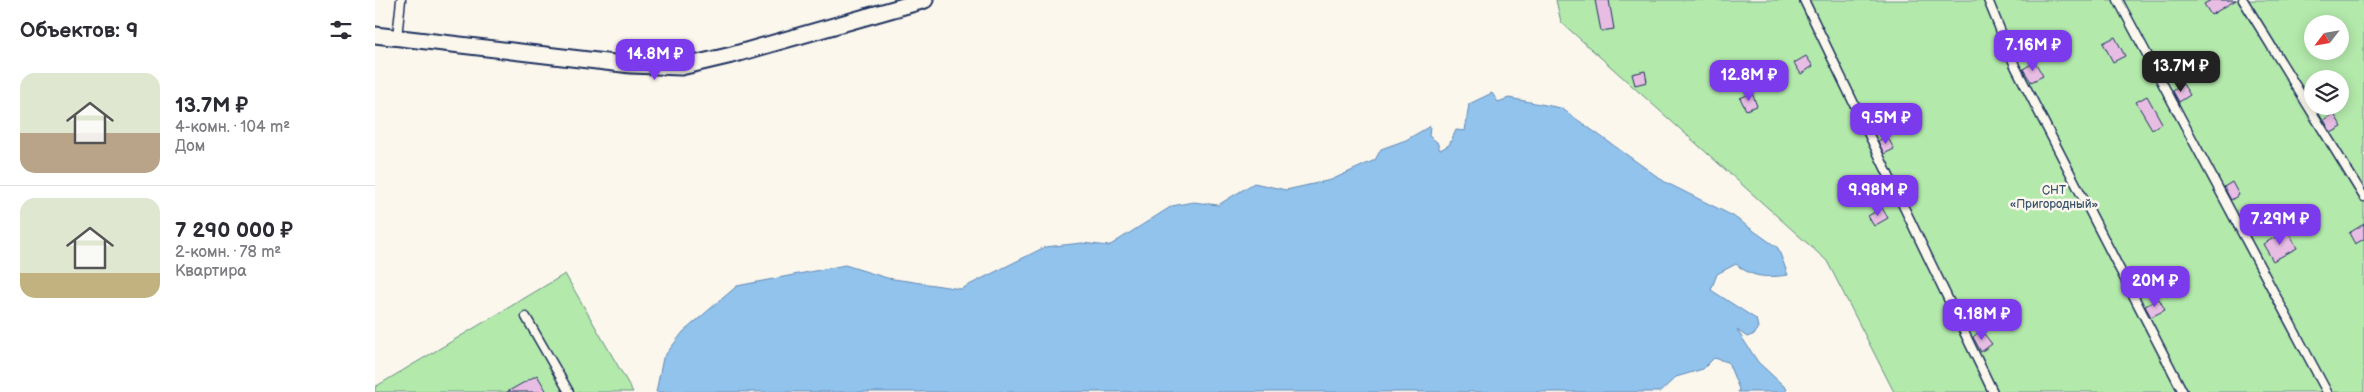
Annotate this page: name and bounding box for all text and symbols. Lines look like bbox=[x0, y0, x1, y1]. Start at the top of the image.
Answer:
north arrow bbox=[2304, 15, 2349, 60]
map controls bbox=[2304, 15, 2349, 115]
icon: filters bbox=[327, 16, 355, 44]
text: Объектов: 9 bbox=[20, 18, 138, 43]
pin: 7.16M ₽ bbox=[1987, 30, 2079, 72]
text: 7.16M ₽ bbox=[2005, 36, 2061, 55]
pin: 14.8M ₽ bbox=[609, 38, 701, 81]
text: 14.8M ₽ bbox=[627, 45, 683, 64]
pin: 13.7M ₽ bbox=[2135, 51, 2227, 93]
text: 13.7M ₽ bbox=[2153, 57, 2209, 76]
pin: 12.8M ₽ bbox=[1703, 59, 1795, 102]
text: 12.8M ₽ bbox=[1721, 66, 1777, 85]
button: layers bbox=[2304, 70, 2349, 115]
icon: home bbox=[60, 93, 120, 153]
text: 13.7M ₽ bbox=[175, 93, 248, 118]
pin: 9.5M ₽ bbox=[1845, 102, 1927, 145]
text: 9.5M ₽ bbox=[1861, 109, 1911, 128]
text: 4-комн. · 104 m² bbox=[175, 118, 290, 137]
text: Дом bbox=[175, 137, 205, 156]
pin: 9.98M ₽ bbox=[1832, 174, 1924, 217]
text: 9.98M ₽ bbox=[1848, 181, 1908, 200]
park label: СНТ «Пригородный» bbox=[2010, 183, 2099, 212]
pin: 7.29M ₽ bbox=[2234, 204, 2326, 246]
text: 7.29M ₽ bbox=[2251, 210, 2309, 229]
icon: home bbox=[60, 218, 120, 278]
text: 7 290 000 ₽ bbox=[175, 218, 293, 243]
text: 2-комн. · 78 m² bbox=[175, 243, 281, 262]
text: Квартира bbox=[175, 262, 247, 281]
pin: 20M ₽ bbox=[2120, 266, 2190, 308]
text: 20M ₽ bbox=[2132, 272, 2178, 291]
pin: 9.18M ₽ bbox=[1936, 298, 2028, 341]
text: 9.18M ₽ bbox=[1954, 305, 2010, 324]

